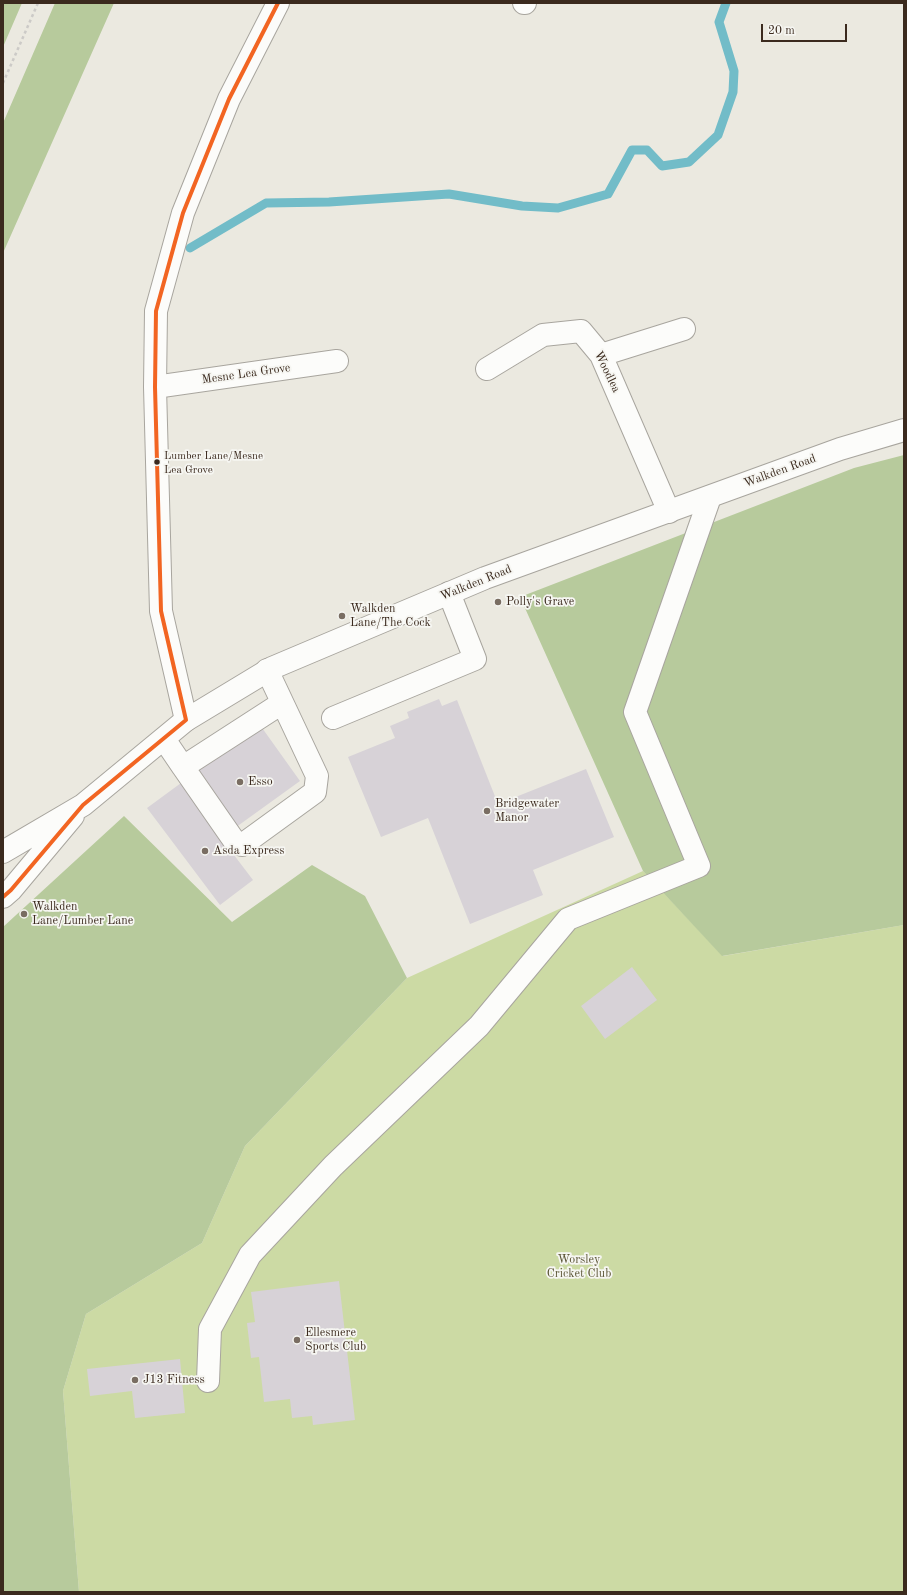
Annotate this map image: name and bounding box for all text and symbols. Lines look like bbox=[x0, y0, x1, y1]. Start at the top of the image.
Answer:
scale bar bbox=[763, 16, 849, 42]
text: 20 m bbox=[768, 25, 795, 37]
street label: Woodlea bbox=[591, 349, 623, 395]
street label: Mesne Lea Grove bbox=[201, 361, 291, 387]
place label: Lumber Lane/Mesne Lea Grove bbox=[164, 449, 263, 475]
street label: Walkden Road bbox=[742, 451, 818, 491]
marker: Lumber Lane/Mesne Lea Grove bbox=[152, 457, 162, 467]
street label: Walkden Road bbox=[438, 562, 514, 604]
place label: Polly's Grave bbox=[506, 595, 574, 609]
marker: Polly's Grave bbox=[493, 597, 503, 607]
place label: Walkden Lane/The Cock bbox=[350, 602, 431, 630]
marker: Walkden Lane/The Cock bbox=[337, 611, 347, 621]
place label: Esso bbox=[248, 775, 273, 789]
marker: Esso bbox=[235, 777, 245, 787]
place label: Bridgewater Manor bbox=[495, 797, 559, 825]
marker: Bridgewater Manor bbox=[482, 806, 492, 816]
place label: Asda Express bbox=[213, 844, 285, 858]
marker: Asda Express bbox=[200, 846, 210, 856]
place label: Walkden Lane/Lumber Lane bbox=[32, 900, 133, 928]
marker: Walkden Lane/Lumber Lane bbox=[19, 909, 29, 919]
park label: Worsley Cricket Club bbox=[547, 1253, 611, 1281]
place label: Ellesmere Sports Club bbox=[305, 1326, 366, 1354]
marker: Ellesmere Sports Club bbox=[292, 1335, 302, 1345]
place label: J13 Fitness bbox=[143, 1373, 205, 1387]
marker: J13 Fitness bbox=[130, 1375, 140, 1385]

